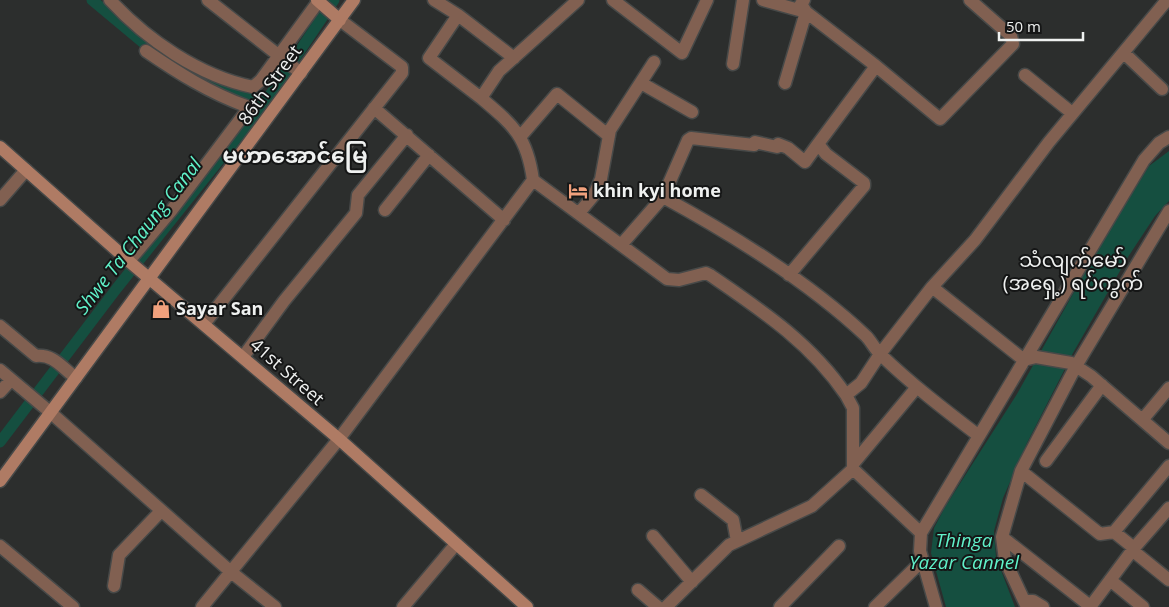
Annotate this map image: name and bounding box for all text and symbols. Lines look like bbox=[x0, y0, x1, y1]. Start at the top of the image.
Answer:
scale bar bbox=[999, 10, 1083, 42]
text: 50 m bbox=[1006, 16, 1041, 36]
street label: 86th Street bbox=[232, 40, 306, 129]
district label: မဟာအောင်မြေ bbox=[223, 139, 367, 173]
water label: Shwe Ta Chaung Canal bbox=[69, 152, 208, 320]
place label: khin kyi home bbox=[593, 178, 721, 202]
hotel icon: khin kyi home bbox=[567, 180, 589, 202]
district label: သံလျက်မော် (အရှေ့) ရပ်ကွက် bbox=[1003, 246, 1143, 300]
place label: Sayar San bbox=[176, 296, 263, 320]
shop icon: Sayar San bbox=[150, 298, 172, 320]
street label: 41st Street bbox=[246, 332, 330, 410]
water label: Thinga Yazar Cannel bbox=[909, 527, 1020, 575]

